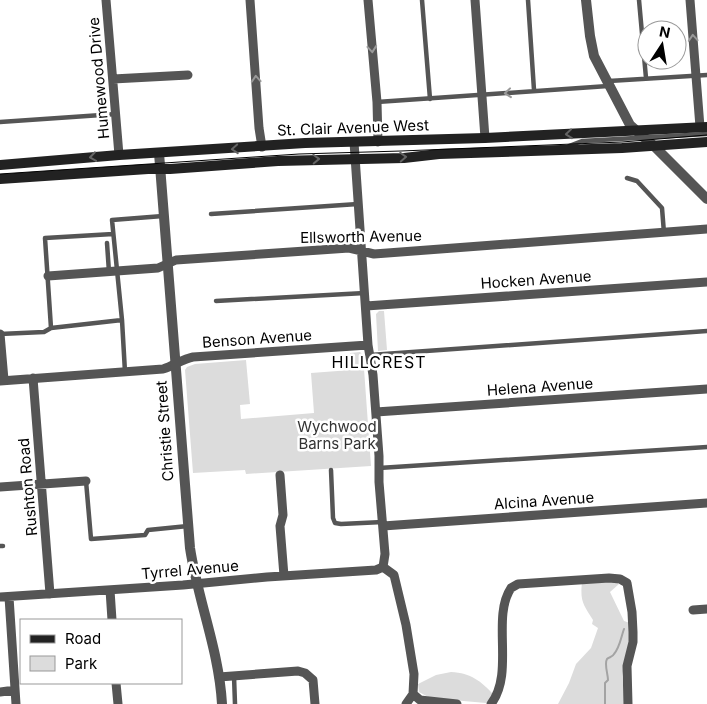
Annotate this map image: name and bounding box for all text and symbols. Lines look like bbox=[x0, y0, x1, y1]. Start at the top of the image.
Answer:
street label: Humewood Drive bbox=[84, 16, 113, 140]
north arrow bbox=[637, 20, 687, 70]
text: N bbox=[658, 22, 672, 41]
one-way arrow bbox=[688, 34, 699, 42]
one-way arrow bbox=[367, 45, 378, 53]
one-way arrow bbox=[250, 75, 261, 83]
one-way arrow bbox=[504, 87, 512, 98]
street label: St. Clair Avenue West bbox=[277, 115, 429, 140]
one-way arrow bbox=[565, 128, 573, 139]
one-way arrow bbox=[231, 143, 239, 154]
one-way arrow bbox=[88, 152, 97, 162]
one-way arrow bbox=[399, 152, 407, 163]
one-way arrow bbox=[312, 154, 320, 165]
street label: Ellsworth Avenue bbox=[300, 226, 422, 247]
street label: Hocken Avenue bbox=[480, 266, 592, 293]
street label: Benson Avenue bbox=[201, 325, 313, 352]
district label: HILLCREST bbox=[331, 352, 427, 372]
street label: Helena Avenue bbox=[486, 373, 594, 400]
street label: Christie Street bbox=[151, 380, 178, 482]
park label: Wychwood Barns Park bbox=[297, 417, 377, 453]
street label: Rushton Road bbox=[14, 437, 41, 537]
street label: Alcina Avenue bbox=[493, 488, 595, 513]
street label: Tyrrel Avenue bbox=[140, 556, 239, 583]
legend bbox=[20, 619, 182, 684]
text: Road bbox=[65, 629, 101, 648]
text: Park bbox=[65, 654, 98, 673]

